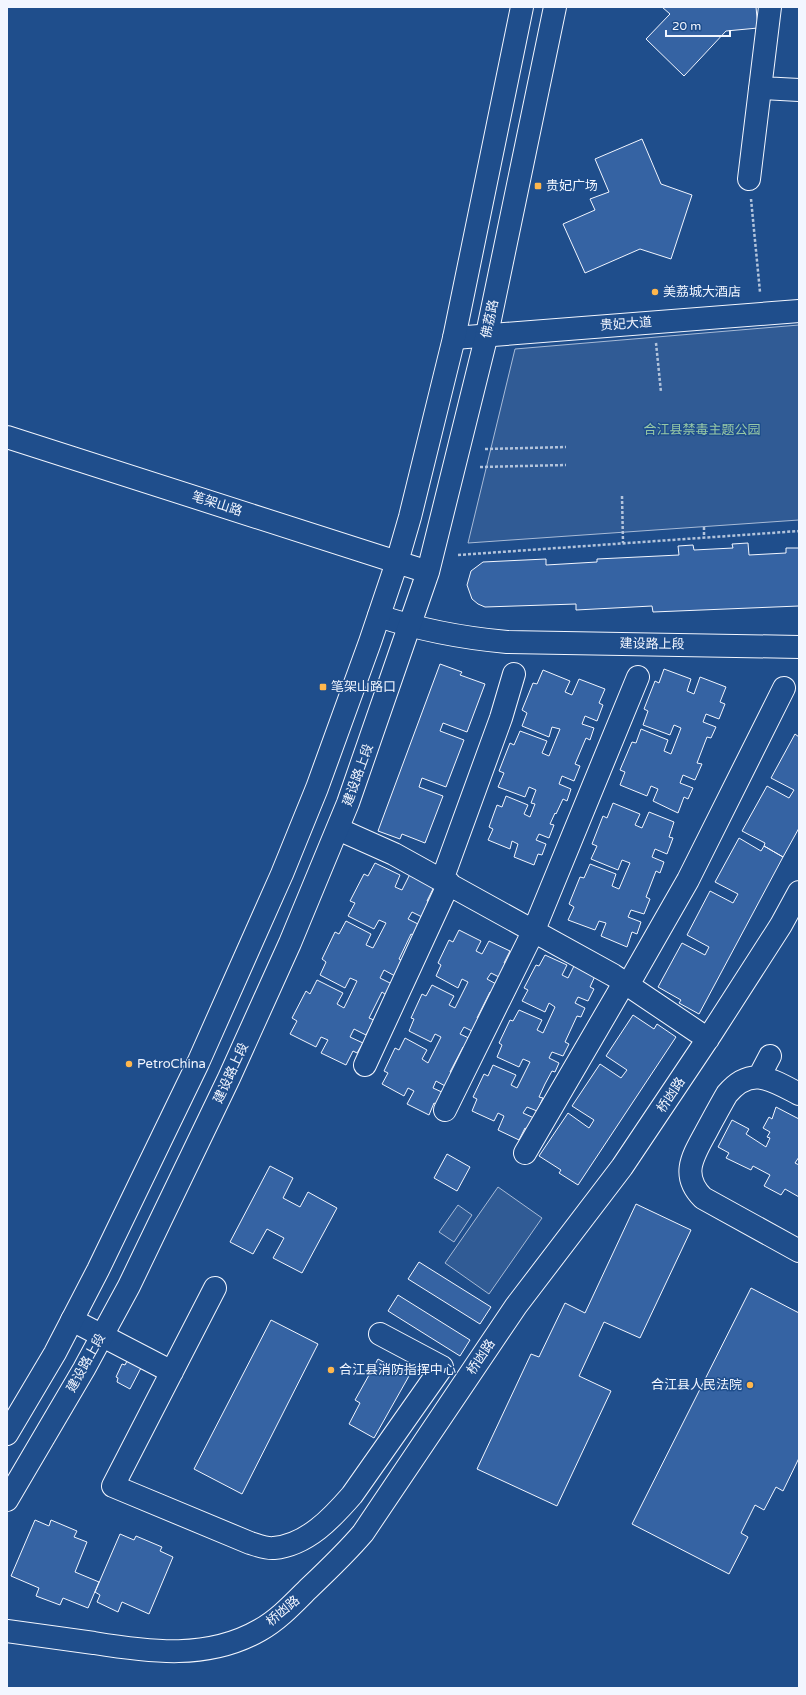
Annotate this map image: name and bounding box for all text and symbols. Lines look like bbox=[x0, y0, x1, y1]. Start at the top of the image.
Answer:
scale bar bbox=[666, 12, 730, 38]
text: 20 m bbox=[672, 19, 701, 33]
place label: 贵妃广场 bbox=[546, 178, 598, 194]
marker: 贵妃广场 bbox=[533, 181, 543, 191]
place label: 美荔城大酒店 bbox=[663, 284, 741, 300]
marker: 美荔城大酒店 bbox=[650, 287, 660, 297]
street label: 佛荔路 bbox=[478, 298, 502, 340]
street label: 贵妃大道 bbox=[599, 314, 653, 334]
park label: 合江县禁毒主题公园 bbox=[643, 422, 761, 438]
street label: 笔架山路 bbox=[190, 488, 244, 520]
street label: 建设路上段 bbox=[619, 635, 685, 653]
place label: 笔架山路口 bbox=[331, 679, 396, 695]
marker: 笔架山路口 bbox=[318, 682, 328, 692]
street label: 建设路上段 bbox=[339, 742, 377, 808]
street label: 建设路上段 bbox=[210, 1040, 252, 1106]
place label: PetroChina bbox=[137, 1056, 206, 1072]
marker: PetroChina bbox=[124, 1059, 134, 1069]
street label: 桥凼路 bbox=[653, 1074, 689, 1116]
street label: 建设路上段 bbox=[63, 1331, 109, 1395]
street label: 桥凼路 bbox=[463, 1336, 499, 1378]
place label: 合江县消防指挥中心 bbox=[339, 1362, 456, 1378]
marker: 合江县消防指挥中心 bbox=[326, 1365, 336, 1375]
place label: 合江县人民法院 bbox=[651, 1377, 742, 1393]
marker: 合江县人民法院 bbox=[745, 1380, 755, 1390]
street label: 桥凼路 bbox=[263, 1592, 303, 1630]

